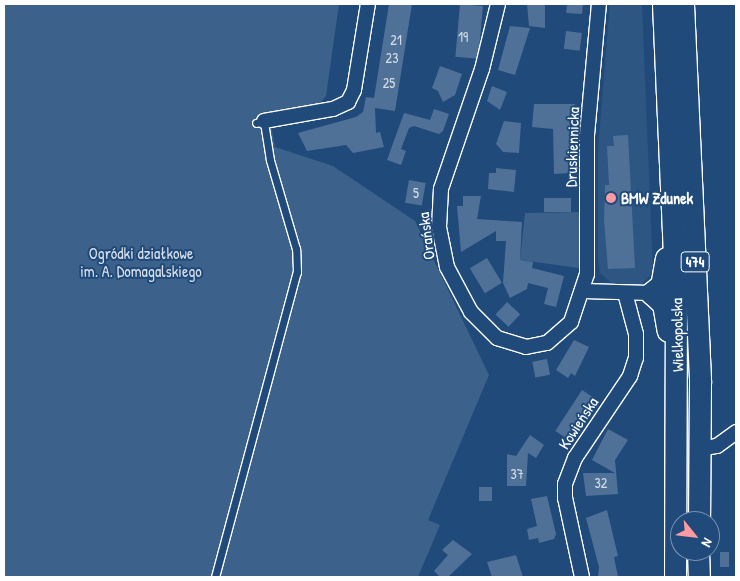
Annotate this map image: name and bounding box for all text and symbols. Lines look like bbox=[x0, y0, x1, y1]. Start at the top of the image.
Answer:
house number: 19 bbox=[458, 29, 468, 45]
house number: 21 bbox=[390, 32, 402, 48]
house number: 23 bbox=[386, 50, 398, 66]
house number: 25 bbox=[383, 75, 395, 91]
street label: Druskiennicka bbox=[561, 107, 583, 187]
house number: 5 bbox=[413, 185, 419, 201]
place label: BMW Zdunek bbox=[621, 188, 693, 208]
marker: BMW Zdunek bbox=[605, 192, 617, 204]
street label: Orańska bbox=[414, 211, 438, 261]
park label: Ogródki działkowe im. A. Domagalskiego bbox=[80, 243, 202, 281]
road number: 474 bbox=[680, 250, 710, 274]
street label: Wielkopolska bbox=[667, 298, 687, 372]
street label: Kowieńska bbox=[554, 393, 602, 453]
house number: 37 bbox=[510, 466, 524, 482]
house number: 32 bbox=[595, 475, 607, 491]
north arrow bbox=[670, 511, 720, 561]
text: N bbox=[698, 535, 718, 551]

